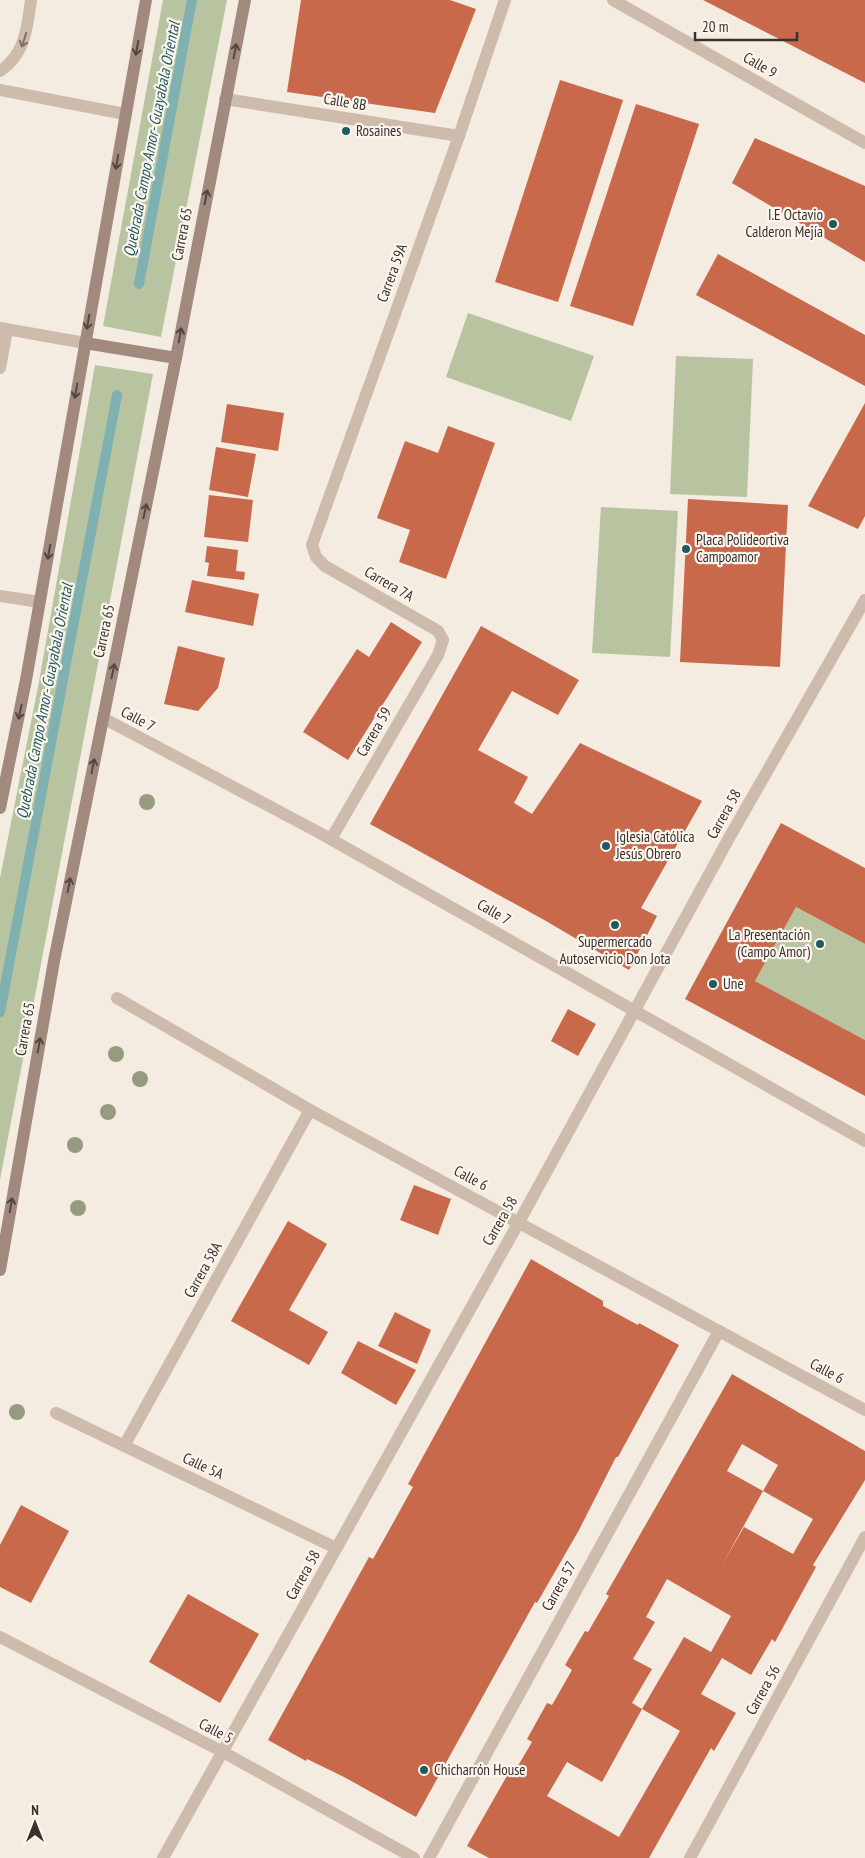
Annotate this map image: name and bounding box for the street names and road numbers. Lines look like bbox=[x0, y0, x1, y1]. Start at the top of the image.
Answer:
street label: Calle 9 bbox=[740, 47, 781, 82]
street label: Calle 8B bbox=[322, 89, 368, 114]
street label: Carrera 65 bbox=[167, 206, 196, 262]
street label: Carrera 59A bbox=[372, 240, 411, 305]
street label: Carrera 7A bbox=[361, 562, 418, 606]
street label: Carrera 65 bbox=[89, 603, 118, 659]
street label: Calle 7 bbox=[118, 702, 158, 735]
street label: Carrera 59 bbox=[352, 704, 395, 760]
street label: Carrera 58 bbox=[702, 786, 745, 842]
street label: Calle 7 bbox=[474, 894, 515, 929]
street label: Carrera 65 bbox=[10, 1001, 39, 1057]
street label: Calle 6 bbox=[451, 1161, 492, 1194]
street label: Carrera 58 bbox=[478, 1193, 521, 1249]
street label: Carrera 58A bbox=[179, 1238, 226, 1301]
street label: Calle 6 bbox=[807, 1354, 848, 1387]
street label: Calle 5A bbox=[180, 1448, 227, 1484]
street label: Carrera 58 bbox=[281, 1547, 324, 1603]
street label: Carrera 57 bbox=[537, 1558, 580, 1614]
street label: Carrera 56 bbox=[741, 1661, 784, 1718]
street label: Calle 5 bbox=[196, 1714, 236, 1747]

